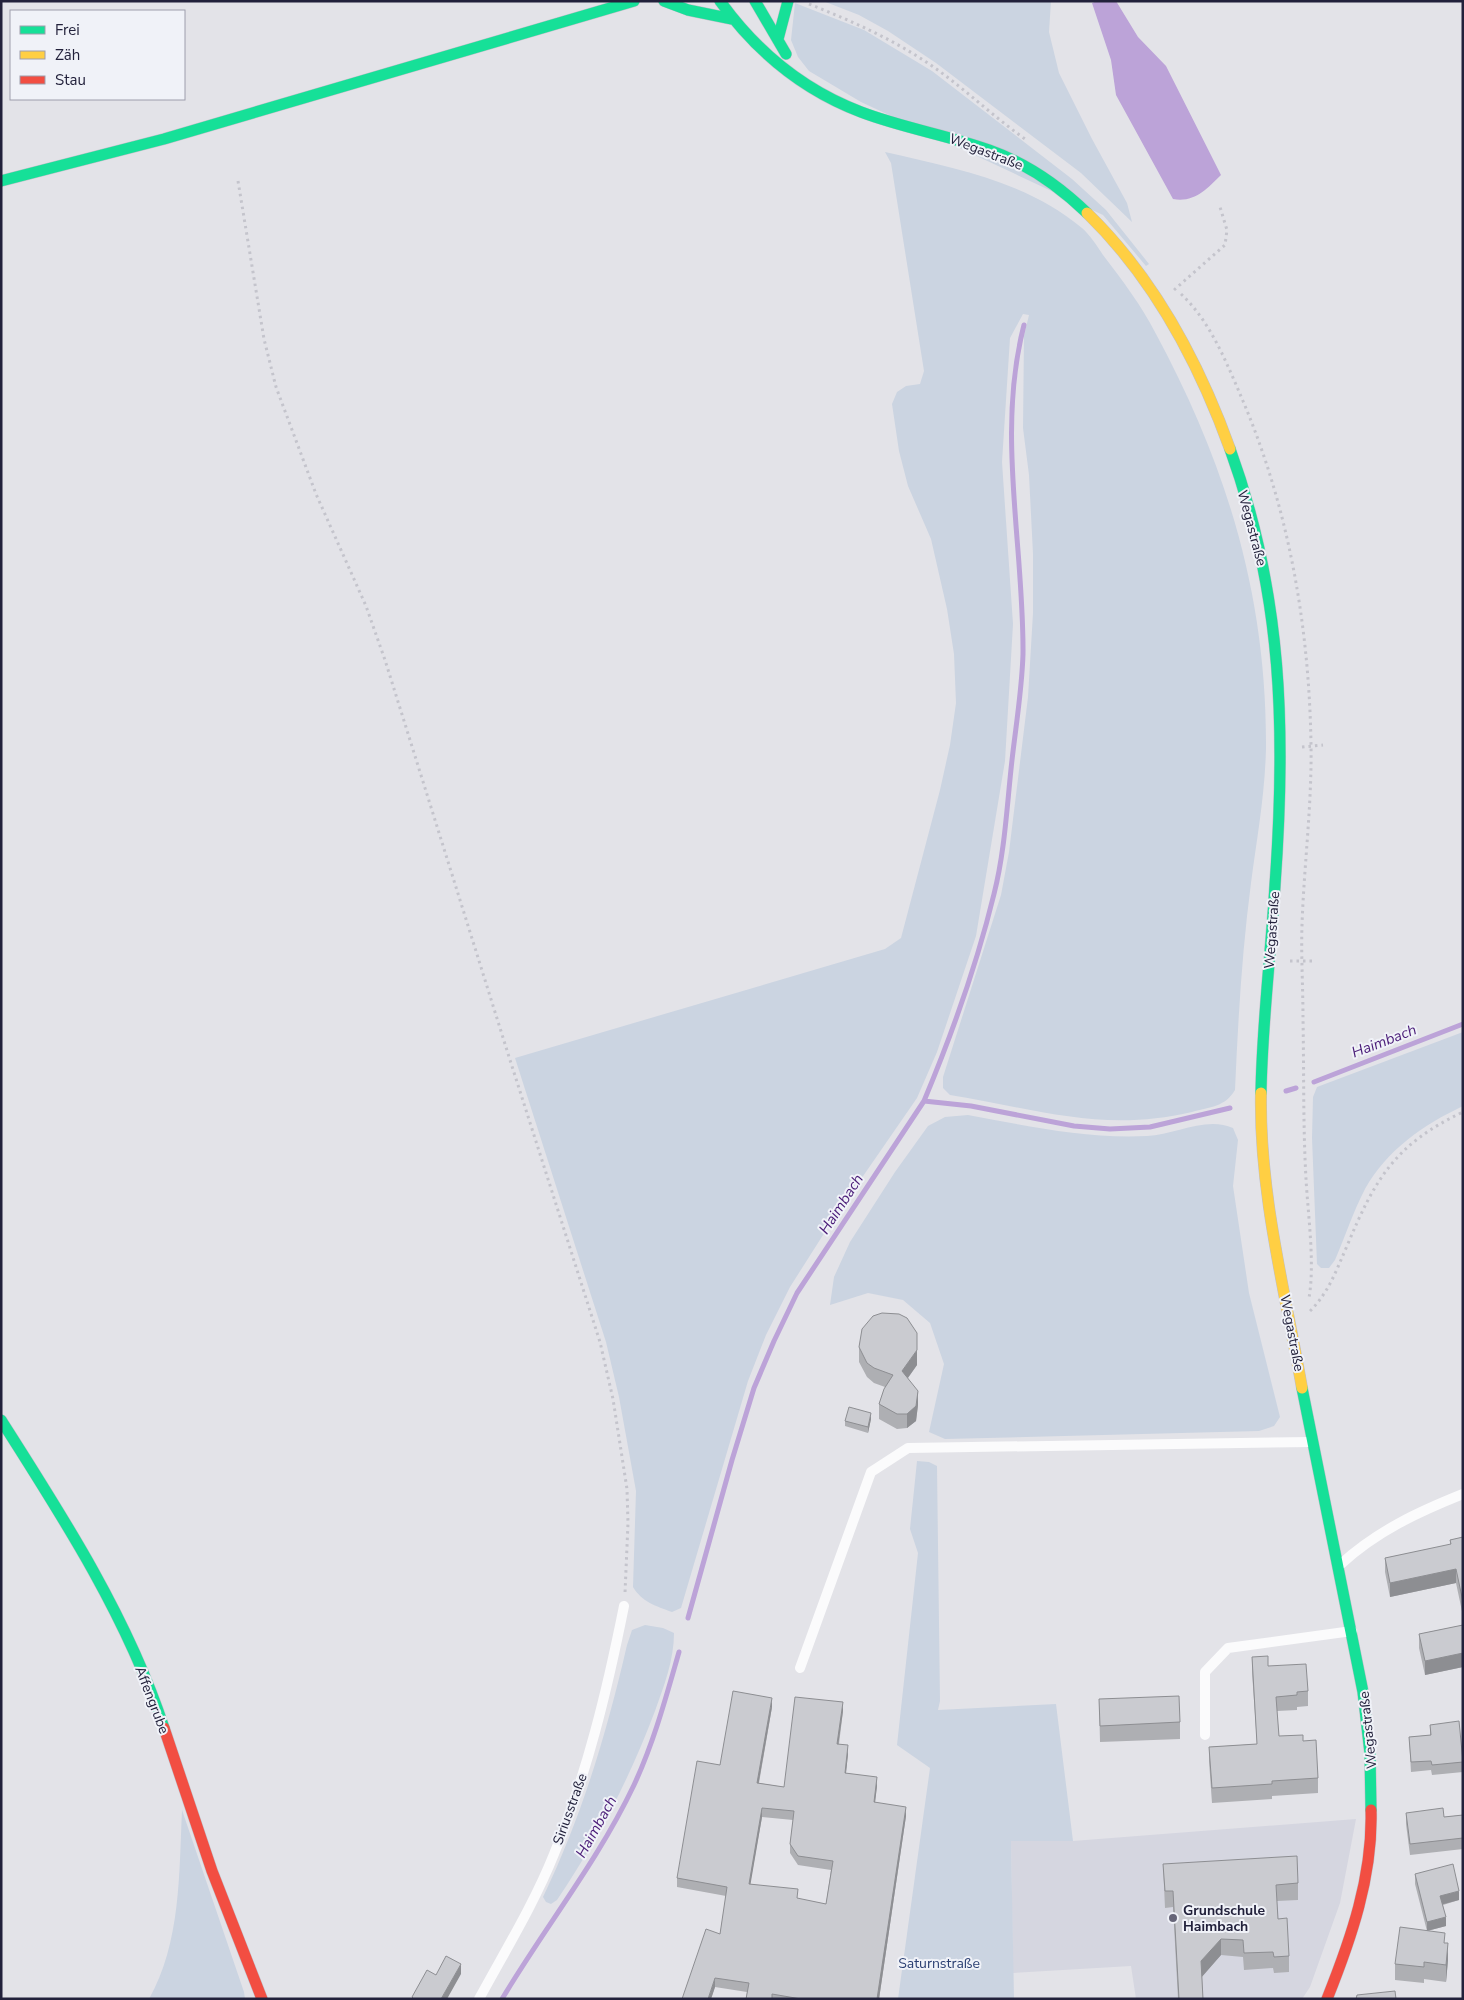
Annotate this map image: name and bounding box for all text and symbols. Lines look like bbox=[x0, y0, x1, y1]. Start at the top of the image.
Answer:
legend bbox=[10, 10, 185, 100]
text: Frei bbox=[55, 20, 80, 40]
text: Zäh bbox=[55, 45, 80, 65]
text: Stau bbox=[55, 70, 86, 90]
street label: Wegastraße bbox=[946, 129, 1026, 175]
street label: Wegastraße bbox=[1233, 488, 1271, 568]
street label: Wegastraße bbox=[1260, 891, 1284, 969]
water label: Haimbach bbox=[1349, 1020, 1419, 1062]
water label: Haimbach bbox=[814, 1170, 868, 1238]
street label: Wegastraße bbox=[1275, 1293, 1309, 1373]
street label: Affengrube bbox=[130, 1663, 174, 1737]
street label: Wegastraße bbox=[1354, 1690, 1382, 1770]
street label: Siriusstraße bbox=[548, 1771, 592, 1847]
water label: Haimbach bbox=[571, 1792, 621, 1862]
place label: Grundschule Haimbach bbox=[1183, 1901, 1266, 1936]
marker: Grundschule Haimbach bbox=[1167, 1912, 1179, 1924]
park label: Saturnstraße bbox=[898, 1954, 980, 1973]

